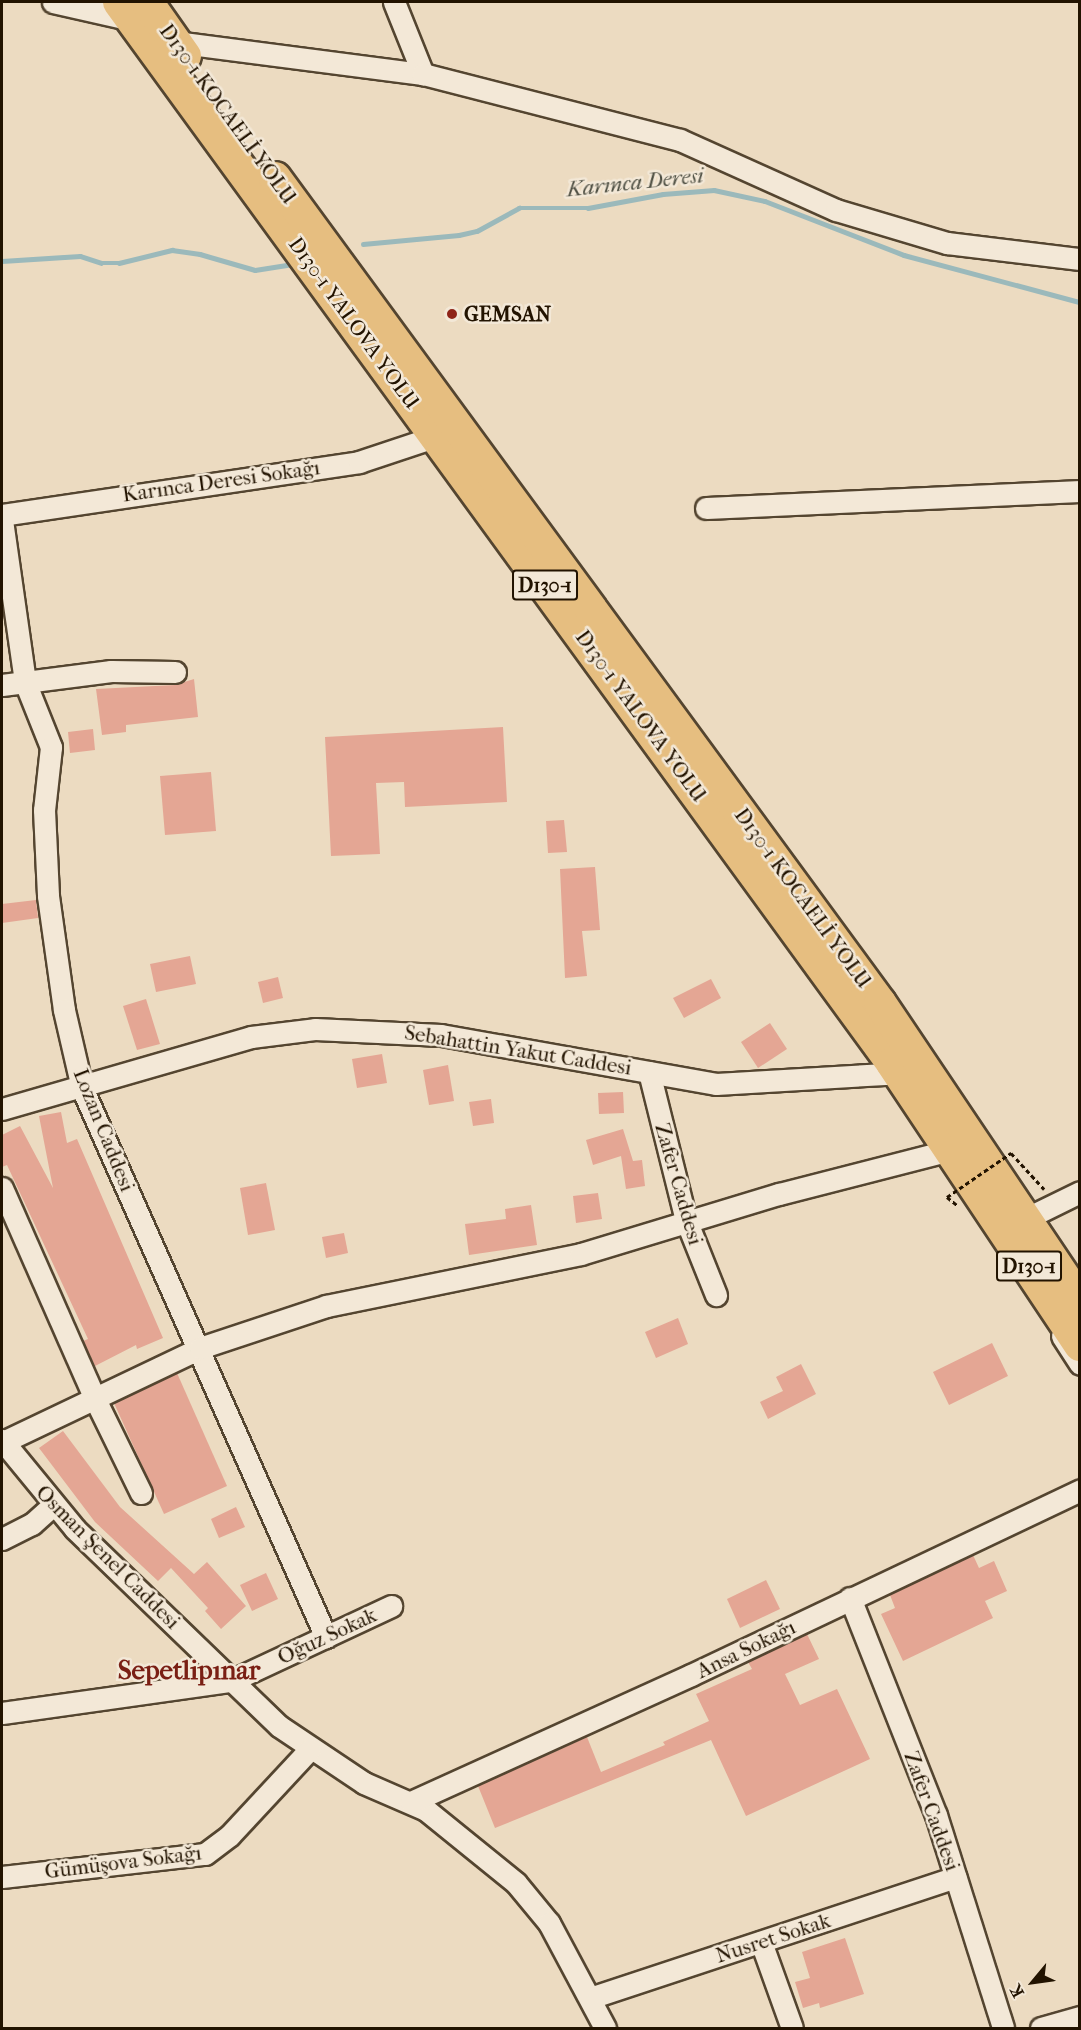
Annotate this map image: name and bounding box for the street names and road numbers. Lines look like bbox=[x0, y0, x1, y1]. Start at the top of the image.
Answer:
street label: D130-1 KOCAELİ YOLU bbox=[154, 19, 302, 209]
street label: D130-1 YALOVA YOLU bbox=[283, 232, 425, 414]
street label: Karınca Deresi Sokağı bbox=[121, 455, 321, 507]
road number: D130-1 bbox=[512, 568, 578, 602]
street label: D130-1 YALOVA YOLU bbox=[570, 625, 712, 807]
street label: D130-1 KOCAELİ YOLU bbox=[729, 803, 877, 993]
street label: Sebahattin Yakut Caddesi bbox=[403, 1020, 633, 1080]
street label: Lozan Caddesi bbox=[68, 1065, 140, 1195]
street label: Zafer Caddesi bbox=[650, 1120, 708, 1248]
road number: D130-1 bbox=[996, 1249, 1062, 1283]
street label: Osman Şenel Caddesi bbox=[31, 1480, 185, 1634]
street label: Oğuz Sokak bbox=[274, 1602, 380, 1670]
street label: Ansa Sokağı bbox=[692, 1614, 800, 1684]
street label: Zafer Caddesi bbox=[899, 1748, 965, 1874]
street label: Gümüşova Sokağı bbox=[43, 1840, 203, 1884]
street label: Nusret Sokak bbox=[713, 1908, 833, 1968]

